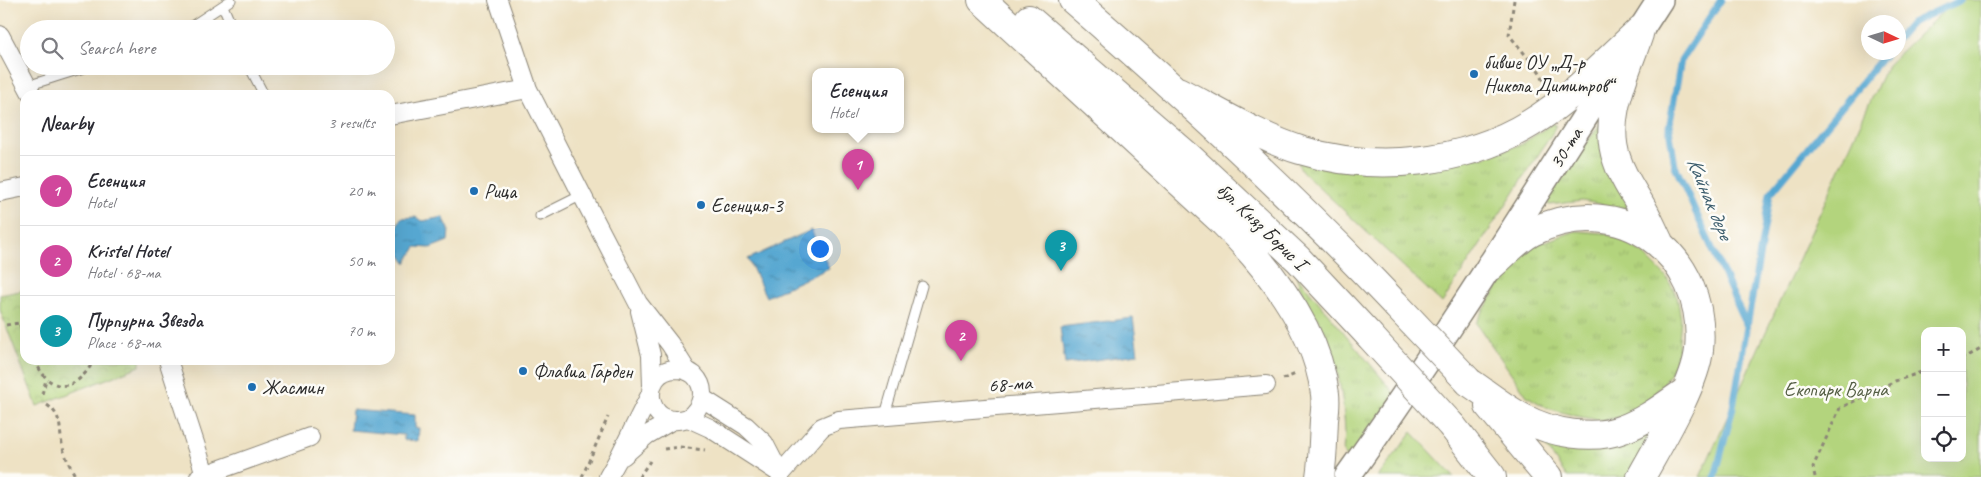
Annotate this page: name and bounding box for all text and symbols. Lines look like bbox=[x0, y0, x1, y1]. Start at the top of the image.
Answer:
north arrow bbox=[1861, 15, 1906, 60]
search box bbox=[20, 20, 395, 75]
icon: search bbox=[38, 34, 66, 62]
text: Search here bbox=[78, 36, 155, 60]
place label: бивше ОУ „Д-р Никола Димитров“ bbox=[1484, 50, 1617, 98]
popup bbox=[812, 68, 904, 133]
marker: бивше ОУ „Д-р Никола Димитров“ bbox=[1468, 68, 1480, 80]
text: Есенция bbox=[829, 79, 887, 103]
text: Hotel bbox=[829, 103, 857, 123]
text: Nearby bbox=[40, 110, 93, 136]
text: 3 results bbox=[328, 113, 375, 133]
street label: 30-та bbox=[1544, 122, 1589, 173]
pin: 1 bbox=[842, 149, 874, 190]
water label: Кайнак дере bbox=[1681, 153, 1740, 246]
text: Есенция bbox=[87, 169, 144, 193]
street label: бул. Княз Борис I bbox=[1212, 177, 1316, 278]
place label: Рица bbox=[484, 179, 518, 204]
text: 1 bbox=[52, 181, 60, 201]
text: 20 m bbox=[348, 181, 375, 201]
marker: Рица bbox=[468, 185, 480, 197]
text: Hotel bbox=[87, 193, 115, 213]
place label: Есенция-3 bbox=[711, 193, 785, 218]
marker: Есенция-3 bbox=[695, 199, 707, 211]
pin: 3 bbox=[1045, 230, 1077, 271]
your location bbox=[807, 236, 833, 262]
text: Kristel Hotel bbox=[87, 239, 168, 263]
text: 2 bbox=[52, 251, 60, 271]
text: 50 m bbox=[348, 251, 375, 271]
text: Hotel · 68-ма bbox=[87, 263, 161, 283]
text: Пурпурна Звезда bbox=[87, 309, 203, 333]
pin: 2 bbox=[945, 320, 977, 361]
text: 3 bbox=[52, 321, 60, 341]
text: 70 m bbox=[348, 321, 375, 341]
map controls bbox=[1921, 327, 1966, 462]
button: + bbox=[1921, 327, 1966, 372]
text: Place · 68-ма bbox=[87, 333, 161, 353]
place label: Флавиа Гарден bbox=[533, 359, 634, 384]
marker: Флавиа Гарден bbox=[517, 365, 529, 377]
street label: 68-ма bbox=[987, 370, 1034, 398]
button: − bbox=[1921, 372, 1966, 417]
place label: Жасмин bbox=[262, 375, 325, 400]
park label: Екопарк Варна bbox=[1784, 377, 1889, 402]
marker: Жасмин bbox=[246, 381, 258, 393]
button: locate bbox=[1921, 417, 1966, 462]

